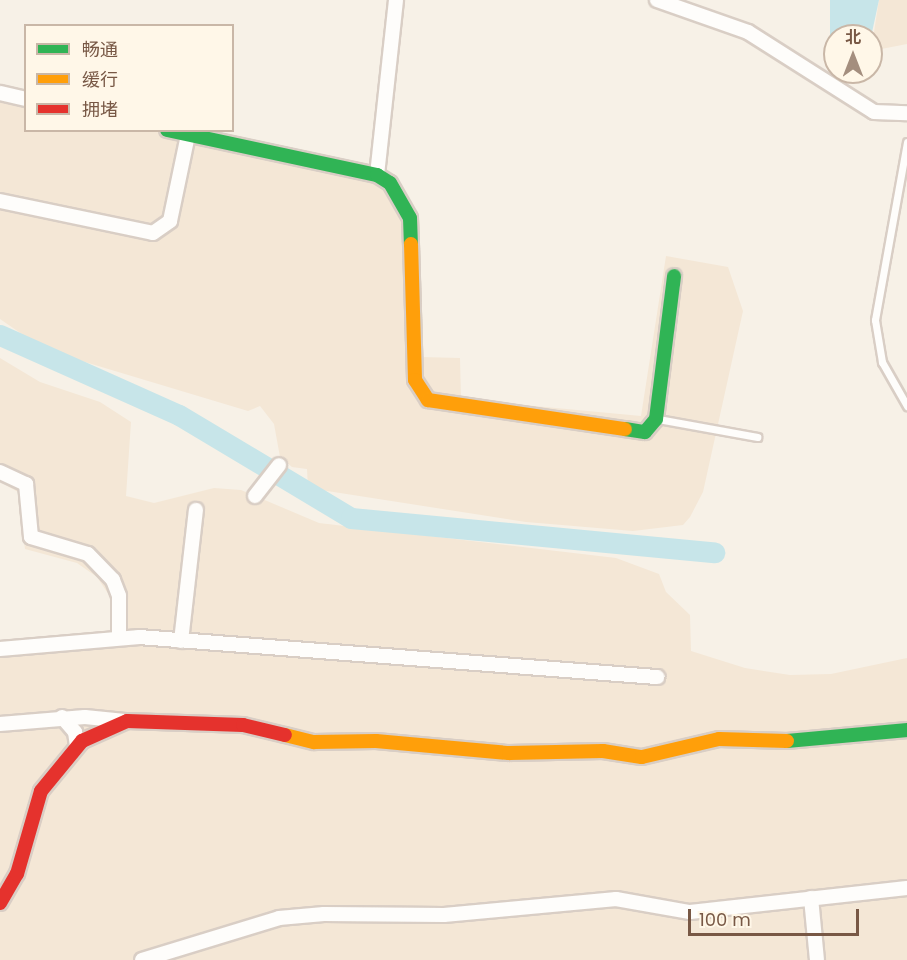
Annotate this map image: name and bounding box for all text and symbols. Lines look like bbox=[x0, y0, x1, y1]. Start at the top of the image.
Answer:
legend bbox=[24, 24, 234, 132]
north arrow bbox=[823, 24, 883, 84]
text: 北 bbox=[845, 26, 861, 49]
text: 畅通 bbox=[82, 37, 118, 62]
text: 缓行 bbox=[82, 67, 118, 92]
text: 拥堵 bbox=[82, 97, 118, 122]
scale bar bbox=[691, 897, 862, 935]
text: 100 m bbox=[699, 907, 751, 932]

